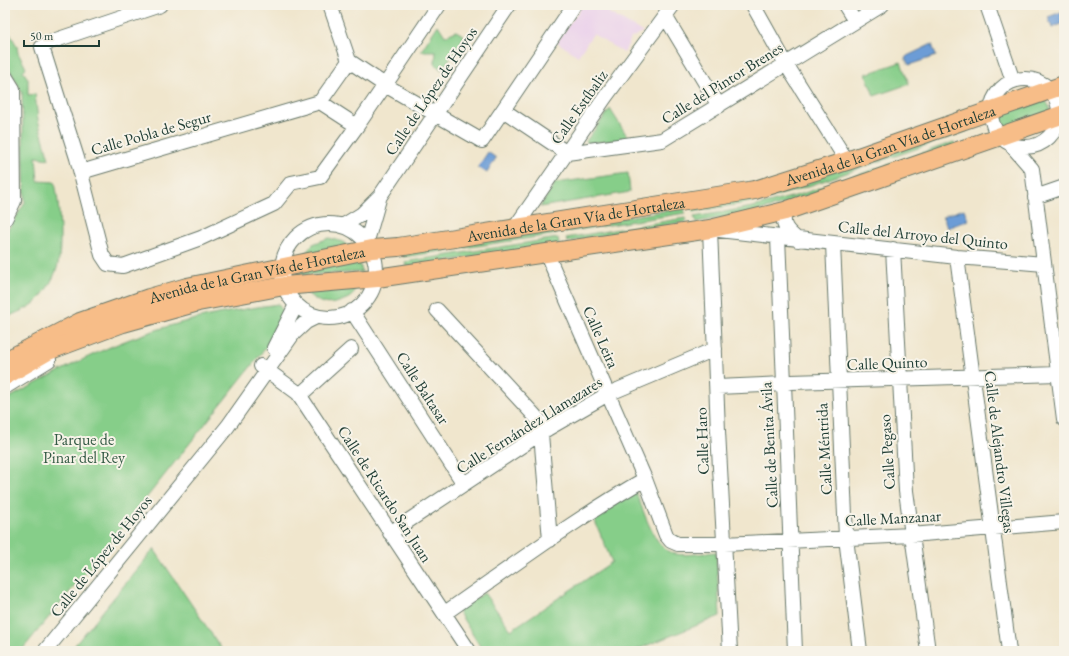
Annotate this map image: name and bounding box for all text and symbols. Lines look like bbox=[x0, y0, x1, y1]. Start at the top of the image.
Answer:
scale bar bbox=[24, 22, 99, 48]
street label: Calle de López de Hoyos bbox=[380, 22, 482, 160]
text: 50 m bbox=[30, 28, 54, 44]
street label: Calle del Pintor Brenes bbox=[657, 37, 787, 129]
street label: Calle Estíbaliz bbox=[546, 66, 612, 148]
street label: Avenida de la Gran Vía de Hortaleza bbox=[781, 99, 999, 191]
street label: Calle Pobla de Segur bbox=[88, 106, 214, 160]
street label: Avenida de la Gran Vía de Hortaleza bbox=[464, 191, 687, 247]
street label: Calle del Arroyo del Quinto bbox=[837, 216, 1009, 254]
street label: Avenida de la Gran Vía de Hortaleza bbox=[145, 240, 367, 308]
street label: Calle Leira bbox=[578, 303, 624, 372]
street label: Calle Baltasar bbox=[392, 348, 455, 429]
street label: Calle Quinto bbox=[846, 351, 928, 375]
street label: Calle de Alejandro Villegas bbox=[980, 370, 1020, 534]
street label: Calle Fernández Llamazares bbox=[452, 372, 606, 478]
street label: Calle de Benita Ávila bbox=[755, 381, 783, 509]
street label: Calle Méntrida bbox=[811, 402, 837, 496]
street label: Calle Haro bbox=[690, 407, 714, 475]
street label: Calle Pegaso bbox=[874, 414, 900, 490]
street label: Calle de Ricardo San Juan bbox=[333, 422, 437, 567]
park label: Parque de Pinar del Rey bbox=[43, 429, 126, 468]
street label: Calle de López de Hoyos bbox=[45, 491, 157, 621]
street label: Calle Manzanar bbox=[844, 505, 942, 531]

